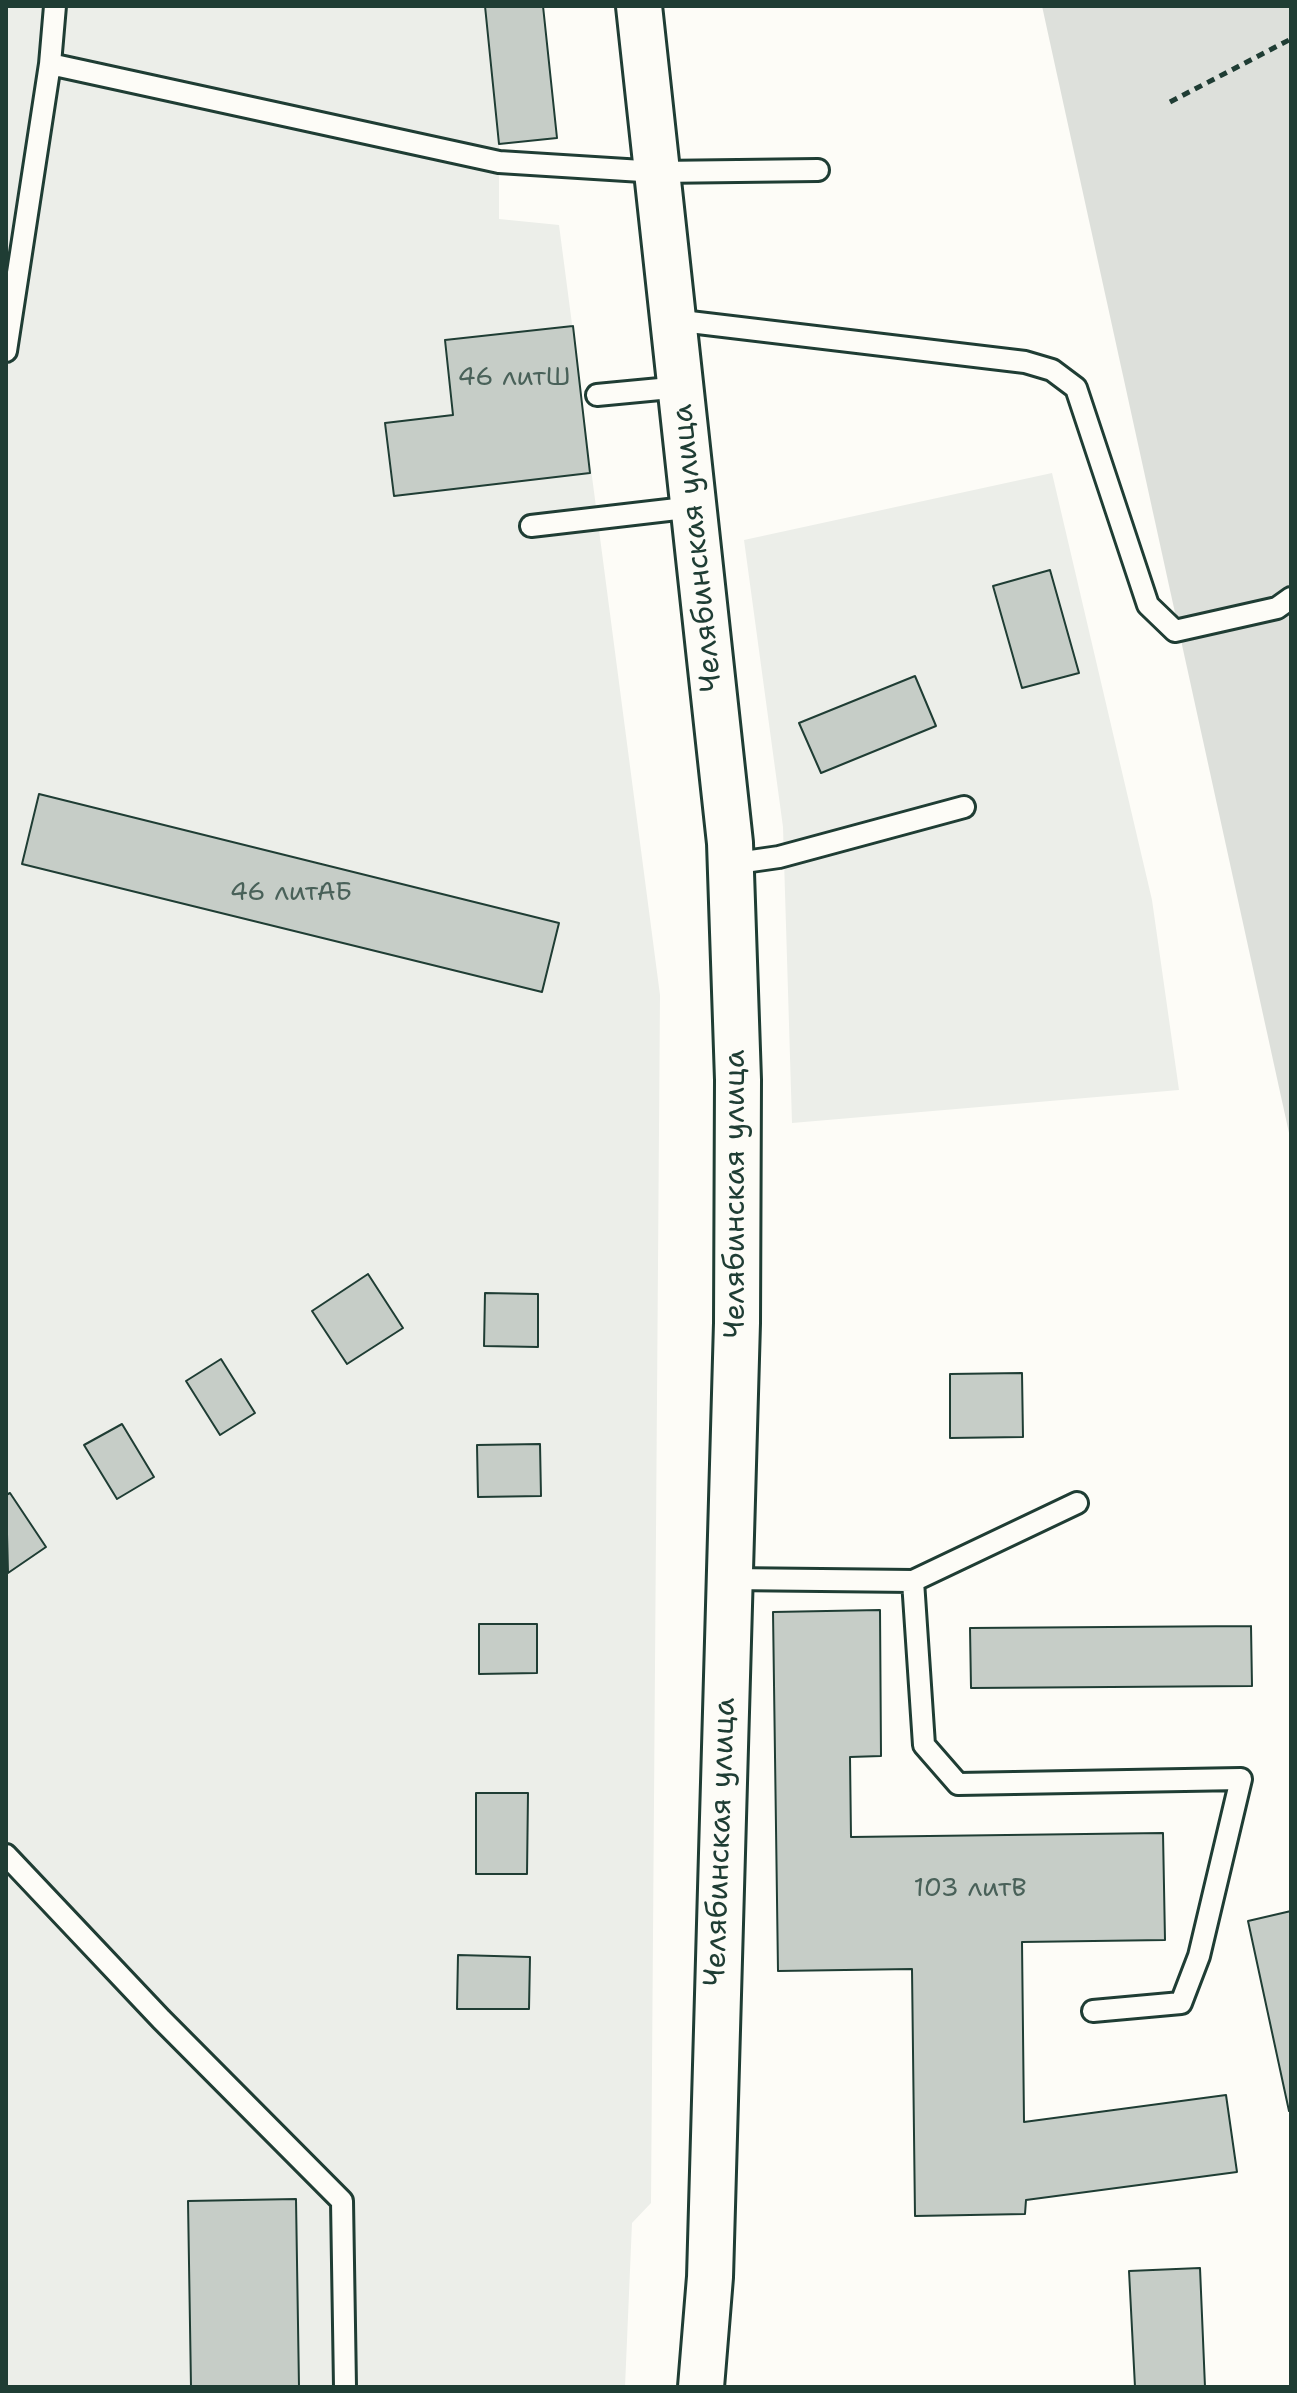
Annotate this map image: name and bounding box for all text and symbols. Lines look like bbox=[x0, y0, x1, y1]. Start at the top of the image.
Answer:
house number: 46 литШ bbox=[457, 362, 571, 394]
street label: Челябинская улица bbox=[665, 402, 731, 694]
house number: 46 литАБ bbox=[230, 877, 352, 909]
street label: Челябинская улица bbox=[718, 1049, 754, 1339]
street label: Челябинская улица bbox=[698, 1697, 744, 1987]
house number: 103 литВ bbox=[914, 1873, 1026, 1905]

